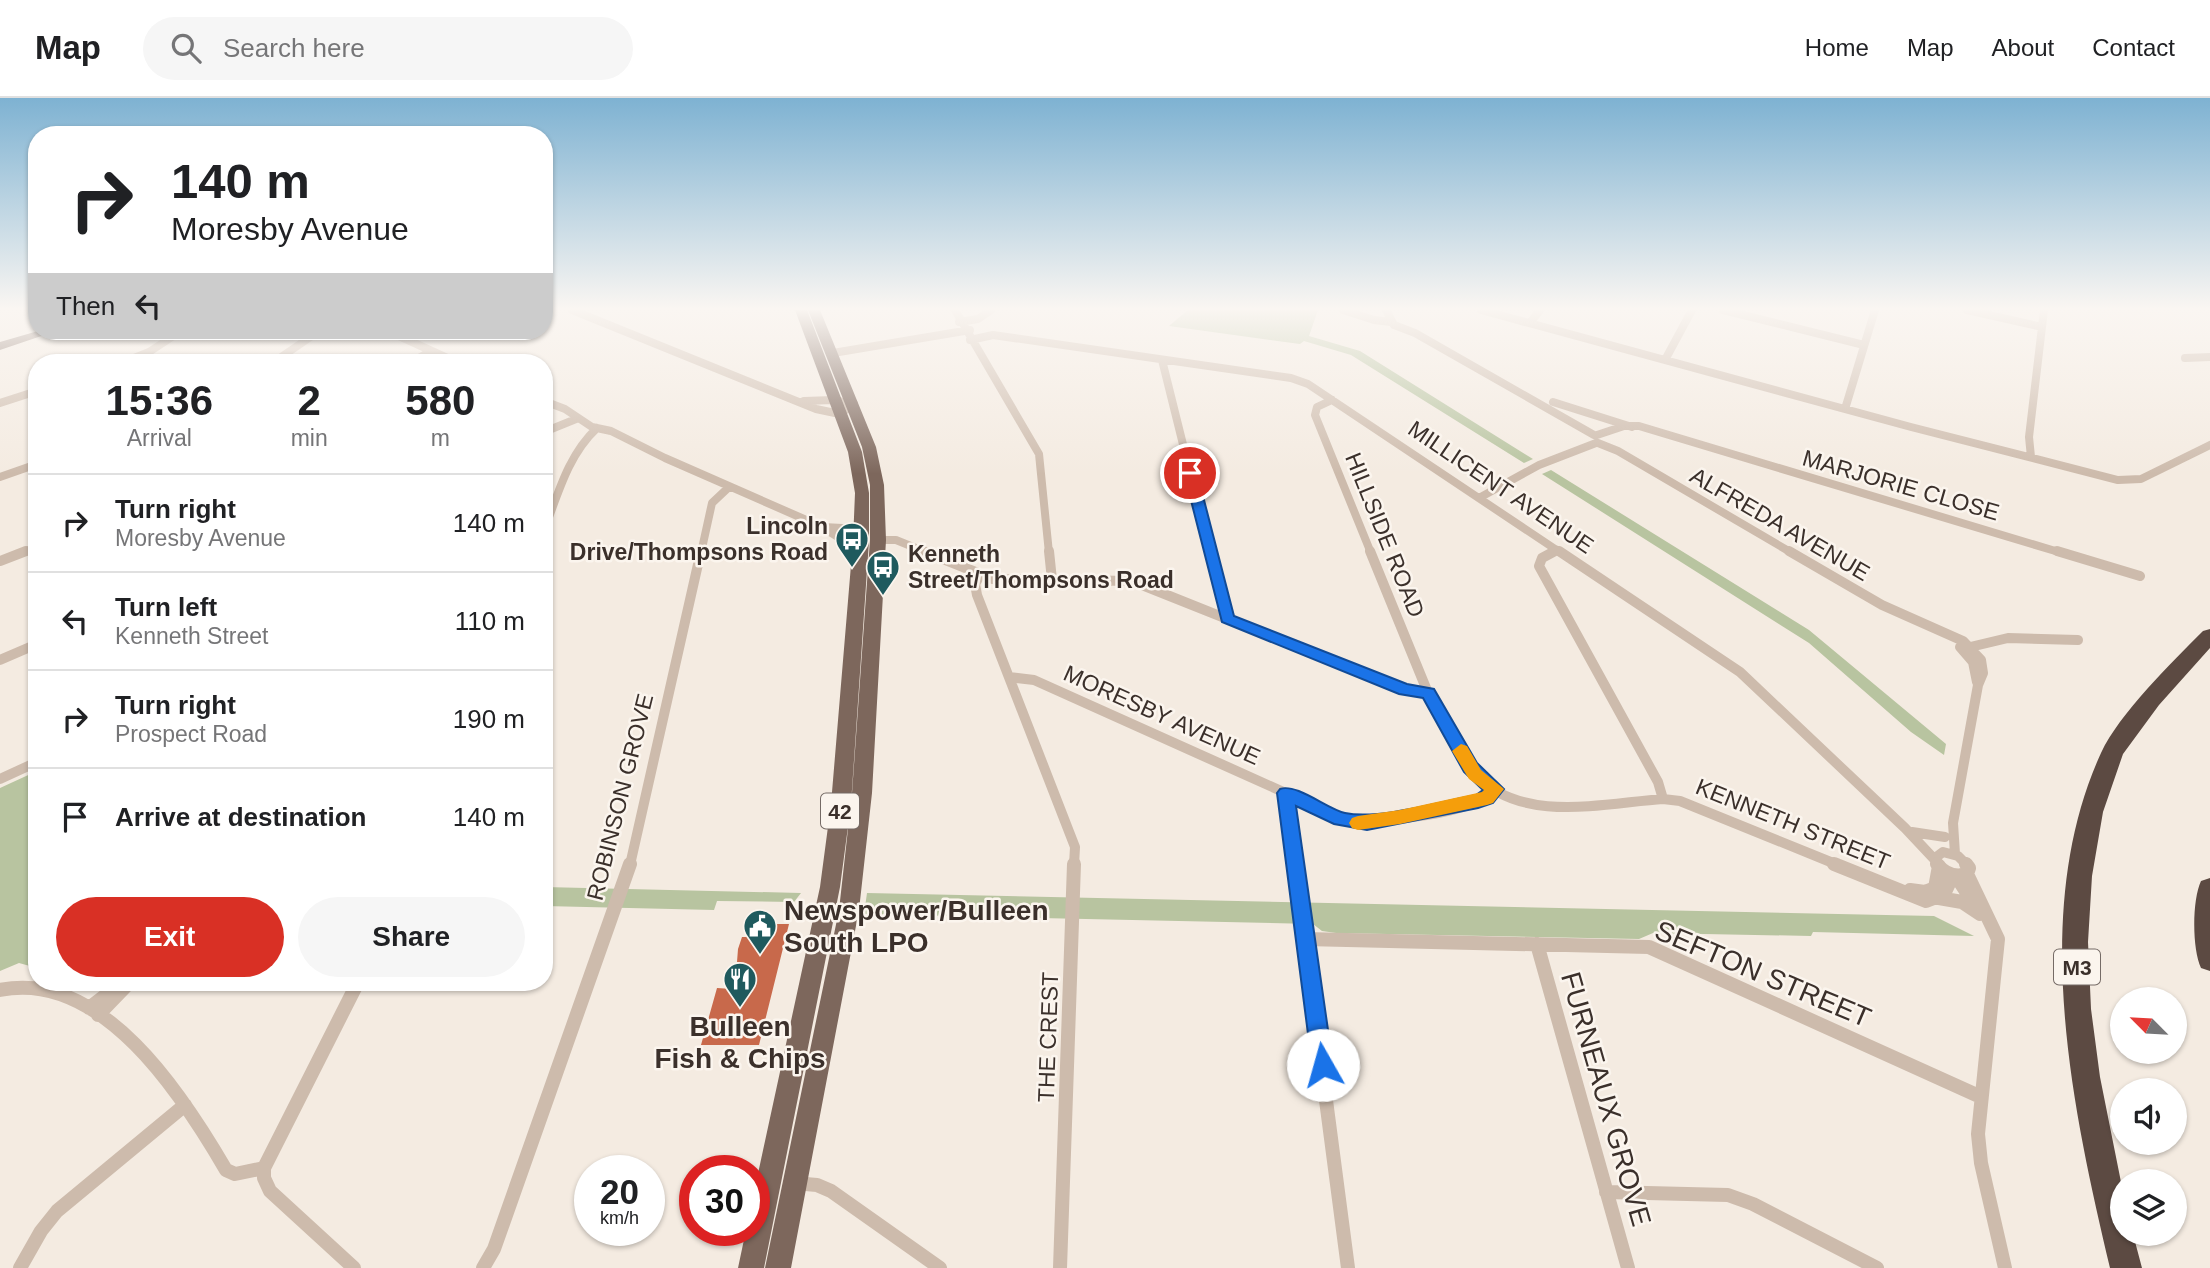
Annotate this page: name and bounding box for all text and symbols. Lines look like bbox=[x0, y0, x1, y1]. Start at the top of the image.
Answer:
search box bbox=[143, 17, 633, 80]
text: Map bbox=[35, 29, 101, 66]
icon: search bbox=[167, 29, 205, 67]
text: Search here bbox=[223, 33, 365, 63]
text: Home bbox=[1805, 34, 1869, 61]
text: Map bbox=[1907, 34, 1954, 61]
text: About bbox=[1992, 34, 2054, 61]
text: Contact bbox=[2092, 34, 2175, 61]
icon: right bbox=[56, 154, 147, 245]
text: 140 m bbox=[171, 154, 310, 208]
text: Moresby Avenue bbox=[171, 211, 409, 247]
icon: left bbox=[129, 287, 167, 325]
text: Then bbox=[56, 291, 115, 321]
text: 15:36 bbox=[106, 377, 213, 424]
text: 2 bbox=[297, 377, 321, 424]
text: 580 bbox=[405, 377, 475, 424]
street label: MILLICENT AVENUE bbox=[1403, 415, 1599, 559]
text: Arrival bbox=[127, 425, 192, 451]
text: min bbox=[291, 425, 328, 451]
text: m bbox=[431, 425, 450, 451]
pin bbox=[1160, 443, 1220, 503]
street label: MARJORIE CLOSE bbox=[1800, 444, 2002, 526]
street label: HILLSIDE ROAD bbox=[1340, 449, 1430, 621]
icon: arrive bbox=[1171, 454, 1209, 492]
street label: ALFREDA AVENUE bbox=[1686, 462, 1874, 586]
text: Turn right bbox=[115, 494, 236, 524]
icon: right bbox=[56, 504, 94, 542]
text: 140 m bbox=[453, 508, 525, 538]
place label: Lincoln Drive/Thompsons Road bbox=[570, 513, 828, 565]
bus stop icon: Lincoln Drive/Thompsons Road bbox=[833, 520, 871, 569]
text: Moresby Avenue bbox=[115, 525, 286, 551]
place label: Kenneth Street/Thompsons Road bbox=[908, 541, 1174, 593]
bus stop icon: Kenneth Street/Thompsons Road bbox=[864, 548, 902, 597]
text: Turn left bbox=[115, 592, 217, 622]
icon: left bbox=[56, 602, 94, 640]
text: 110 m bbox=[455, 606, 525, 636]
text: Kenneth Street bbox=[115, 623, 268, 649]
street label: MORESBY AVENUE bbox=[1060, 660, 1264, 770]
text: Turn right bbox=[115, 690, 236, 720]
street label: ROBINSON GROVE bbox=[582, 691, 658, 903]
icon: right bbox=[56, 700, 94, 738]
text: 190 m bbox=[453, 704, 525, 734]
text: Prospect Road bbox=[115, 721, 267, 747]
street label: KENNETH STREET bbox=[1692, 773, 1894, 875]
road number: 42 bbox=[821, 794, 859, 828]
icon: arrive bbox=[56, 798, 94, 836]
text: Arrive at destination bbox=[115, 802, 366, 832]
text: 140 m bbox=[453, 802, 525, 832]
place label: Newspower/Bulleen South LPO bbox=[784, 895, 1049, 958]
button: Exit bbox=[56, 897, 284, 977]
button: Share bbox=[298, 897, 525, 977]
public building icon: Newspower/Bulleen South LPO bbox=[741, 907, 779, 956]
street label: SEFTON STREET bbox=[1650, 915, 1876, 1033]
road number: M3 bbox=[2054, 950, 2100, 984]
restaurant icon: Bulleen Fish & Chips bbox=[721, 960, 759, 1009]
street label: FURNEAUX GROVE bbox=[1555, 968, 1657, 1230]
street label: THE CREST bbox=[1033, 971, 1063, 1103]
north arrow bbox=[2110, 987, 2188, 1064]
map controls bbox=[2110, 987, 2187, 1246]
place label: Bulleen Fish & Chips bbox=[654, 1011, 826, 1074]
position arrow bbox=[1286, 1028, 1360, 1102]
button: sound bbox=[2110, 1078, 2187, 1155]
speed limit sign: 30 bbox=[679, 1155, 770, 1246]
button: layers bbox=[2110, 1169, 2187, 1246]
text: 20 bbox=[600, 1172, 639, 1211]
text: km/h bbox=[600, 1208, 639, 1228]

